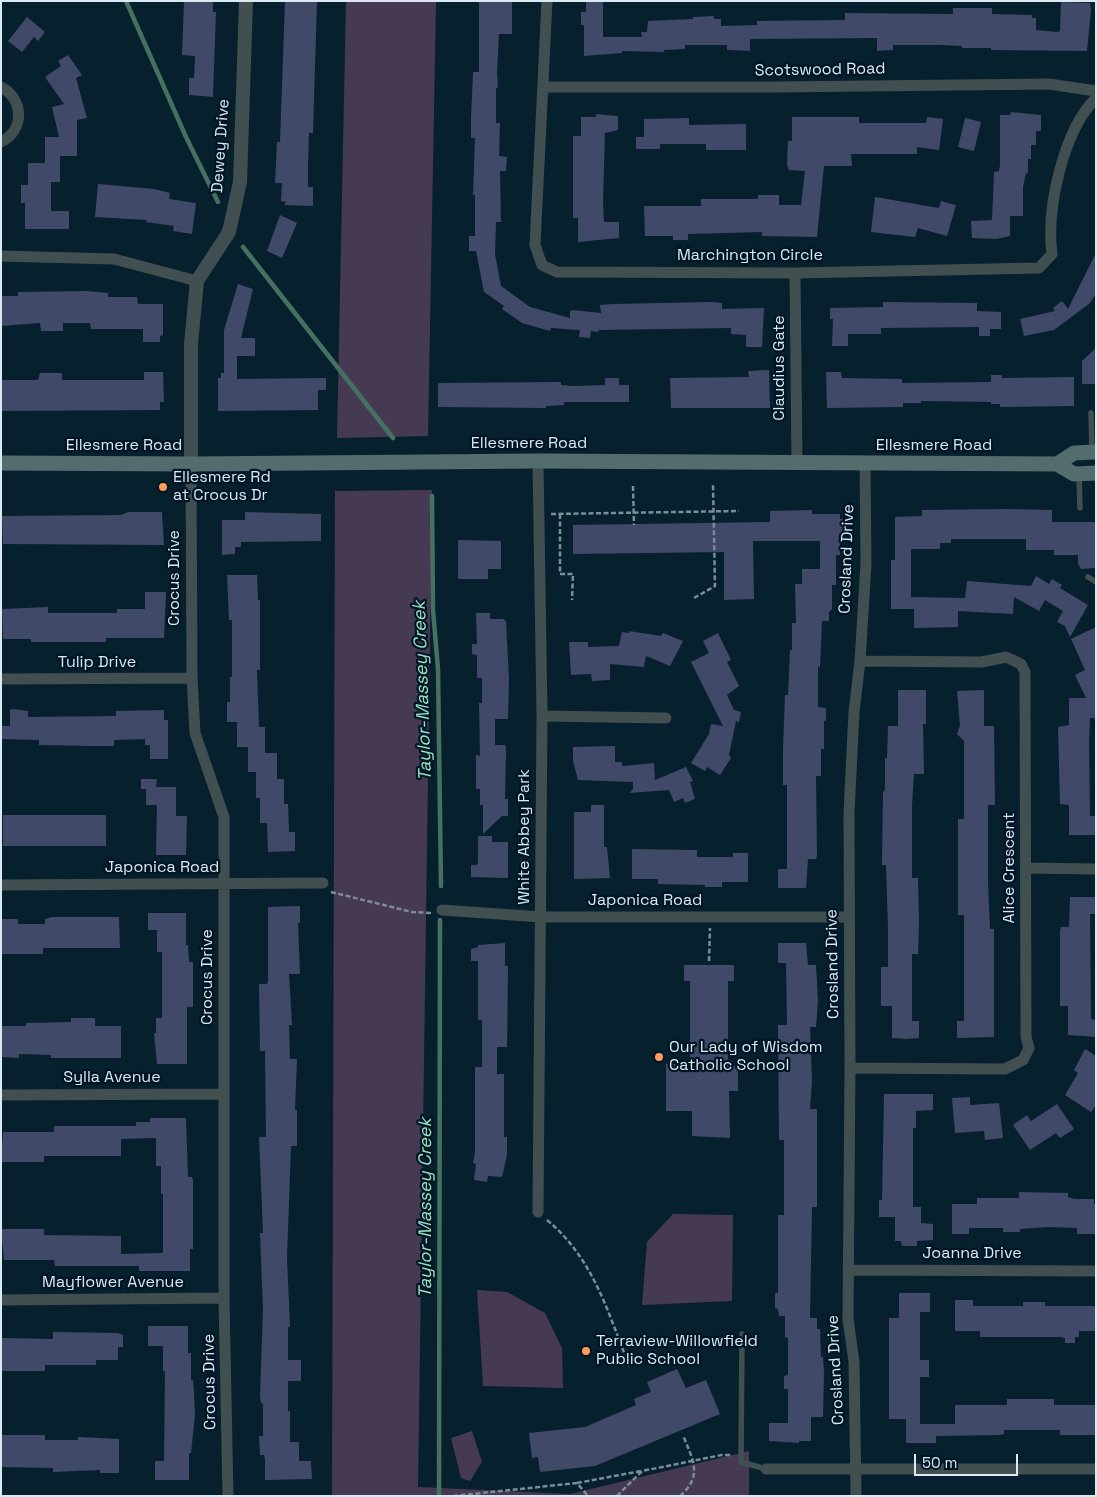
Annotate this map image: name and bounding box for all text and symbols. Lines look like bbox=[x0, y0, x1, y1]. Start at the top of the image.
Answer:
street label: Scotswood Road bbox=[754, 59, 886, 81]
street label: Dewey Drive bbox=[208, 98, 234, 194]
street label: Marchington Circle bbox=[677, 246, 823, 266]
street label: Claudius Gate bbox=[770, 315, 790, 421]
street label: Ellesmere Road bbox=[471, 434, 587, 454]
street label: Ellesmere Road bbox=[66, 436, 182, 456]
street label: Ellesmere Road bbox=[876, 436, 992, 456]
place label: Ellesmere Rd at Crocus Dr bbox=[173, 468, 271, 506]
marker: Ellesmere Rd at Crocus Dr bbox=[157, 481, 169, 493]
street label: Crosland Drive bbox=[835, 504, 859, 614]
street label: Crocus Drive bbox=[165, 530, 185, 626]
water label: Taylor-Massey Creek bbox=[409, 600, 437, 782]
street label: Tulip Drive bbox=[58, 653, 136, 673]
street label: White Abbey Park bbox=[515, 769, 535, 905]
street label: Alice Crescent bbox=[1000, 813, 1020, 923]
street label: Japonica Road bbox=[105, 858, 219, 878]
street label: Japonica Road bbox=[588, 891, 702, 911]
street label: Crosland Drive bbox=[822, 909, 844, 1019]
street label: Crocus Drive bbox=[198, 929, 218, 1025]
place label: Our Lady of Wisdom Catholic School bbox=[669, 1038, 823, 1076]
marker: Our Lady of Wisdom Catholic School bbox=[653, 1051, 665, 1063]
street label: Sylla Avenue bbox=[63, 1068, 161, 1088]
water label: Taylor-Massey Creek bbox=[415, 1118, 437, 1298]
street label: Joanna Drive bbox=[922, 1244, 1022, 1264]
street label: Mayflower Avenue bbox=[42, 1273, 184, 1293]
street label: Crosland Drive bbox=[824, 1315, 848, 1425]
place label: Terraview-Willowfield Public School bbox=[596, 1332, 758, 1370]
street label: Crocus Drive bbox=[200, 1334, 220, 1430]
marker: Terraview-Willowfield Public School bbox=[580, 1345, 592, 1357]
scale bar bbox=[917, 1444, 1021, 1476]
text: 50 m bbox=[922, 1453, 957, 1472]

